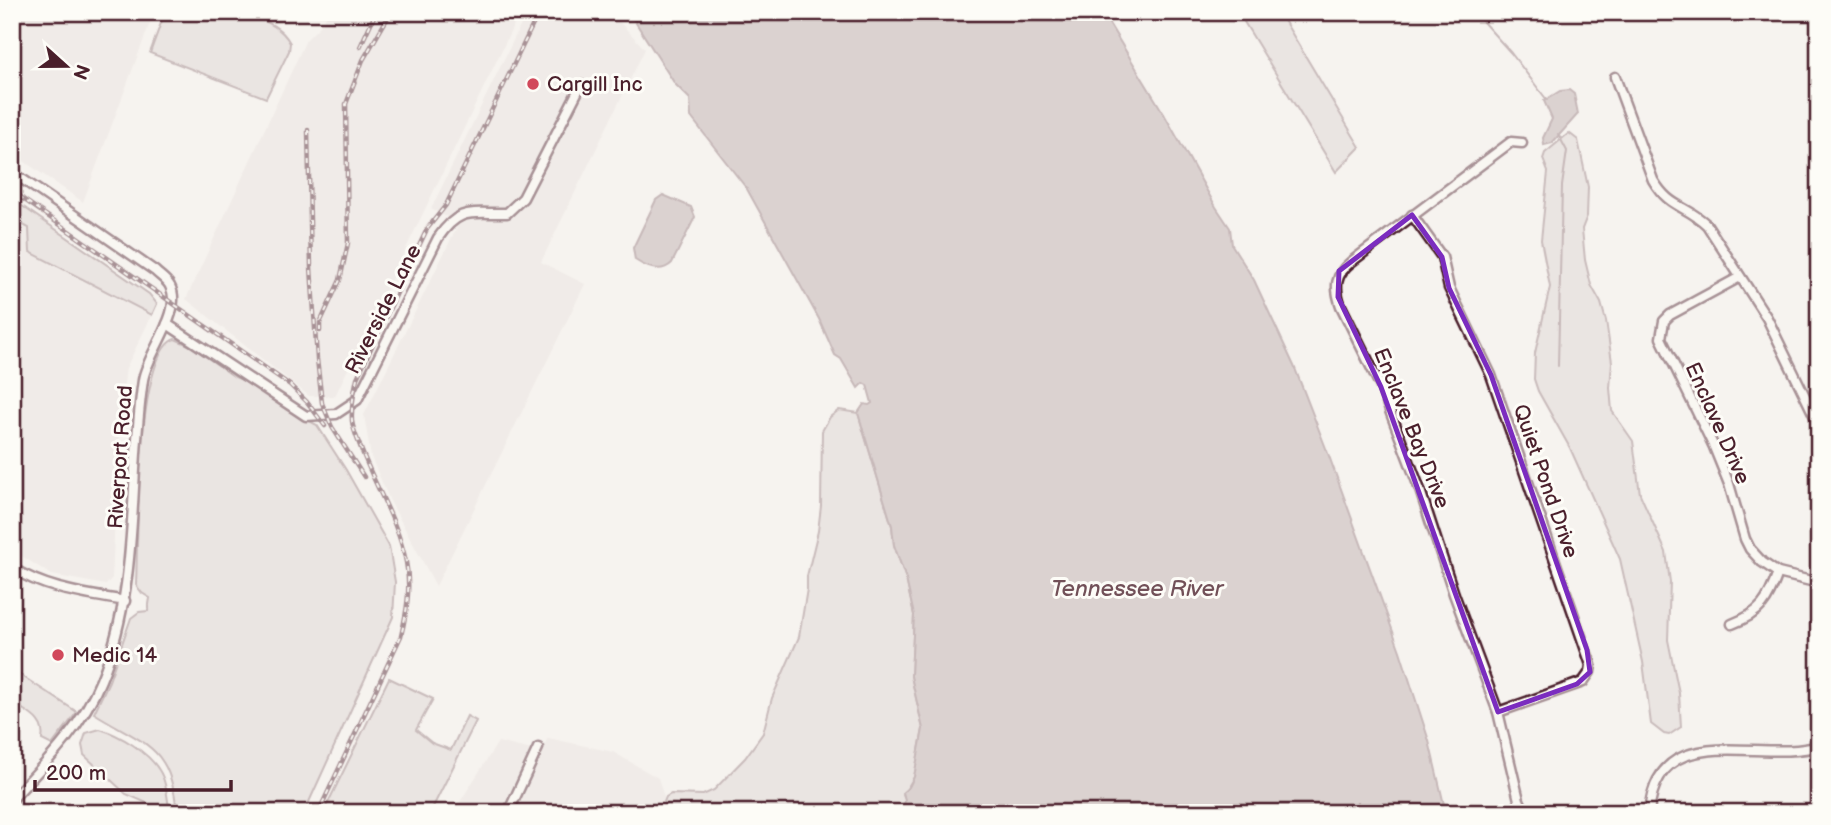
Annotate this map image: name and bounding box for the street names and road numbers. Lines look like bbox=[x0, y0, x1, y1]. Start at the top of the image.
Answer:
street label: Riverside Lane bbox=[340, 240, 427, 378]
street label: Enclave Bay Drive bbox=[1368, 344, 1455, 512]
street label: Enclave Drive bbox=[1680, 358, 1756, 488]
street label: Riverport Road bbox=[103, 384, 138, 530]
street label: Quiet Pond Drive bbox=[1508, 401, 1584, 561]

